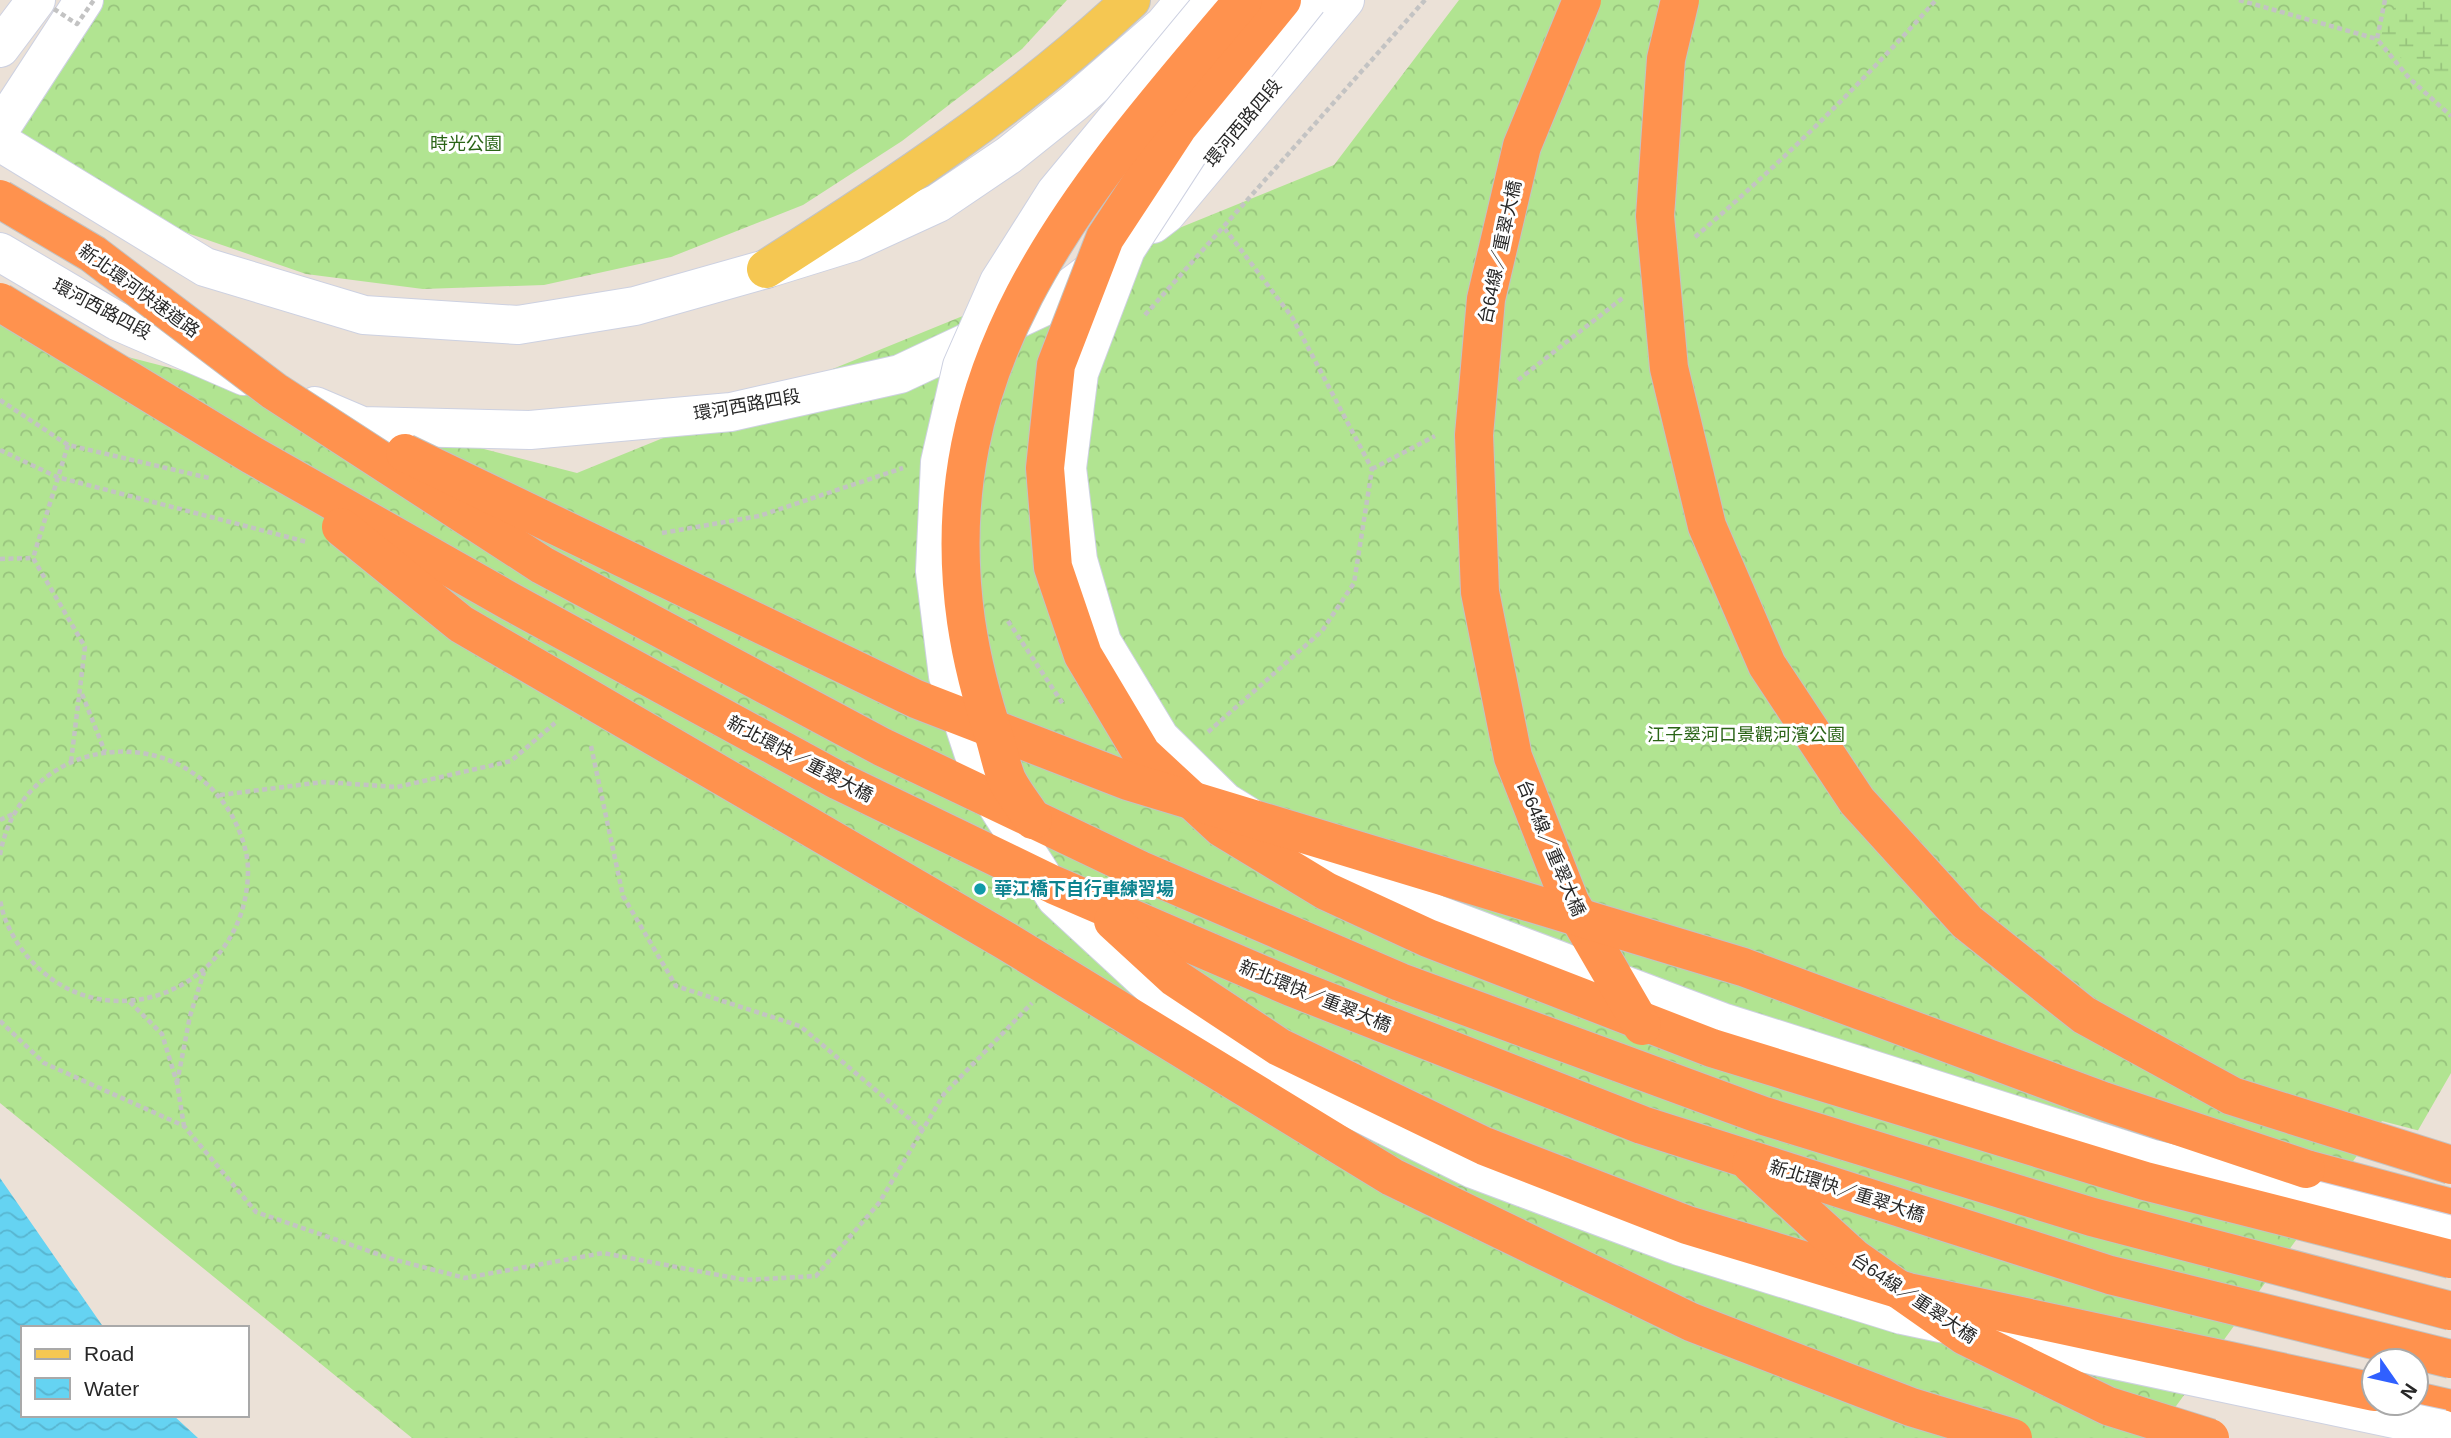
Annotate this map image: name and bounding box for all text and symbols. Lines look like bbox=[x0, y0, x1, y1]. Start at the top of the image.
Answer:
street label: 環河西路四段 bbox=[1201, 75, 1285, 171]
park label: 時光公園 bbox=[430, 134, 502, 154]
street label: 台64線／重翠大橋 bbox=[1475, 179, 1525, 325]
street label: 新北環河快速道路 bbox=[75, 241, 203, 341]
street label: 環河西路四段 bbox=[50, 275, 154, 343]
street label: 環河西路四段 bbox=[692, 386, 802, 424]
street label: 新北環快／重翠大橋 bbox=[724, 712, 876, 806]
park label: 江子翠河口景觀河濱公園 bbox=[1647, 725, 1845, 745]
street label: 台64線／重翠大橋 bbox=[1513, 777, 1589, 919]
place label: 華江橋下自行車練習場 bbox=[994, 878, 1174, 899]
marker: 華江橋下自行車練習場 bbox=[972, 881, 988, 897]
street label: 新北環快／重翠大橋 bbox=[1236, 956, 1394, 1036]
street label: 新北環快／重翠大橋 bbox=[1767, 1156, 1927, 1226]
street label: 台64線／重翠大橋 bbox=[1848, 1249, 1980, 1347]
legend bbox=[21, 1326, 248, 1417]
text: Road bbox=[84, 1342, 134, 1365]
north arrow bbox=[2360, 1347, 2430, 1417]
text: Water bbox=[84, 1377, 139, 1400]
text: N bbox=[2396, 1380, 2421, 1403]

